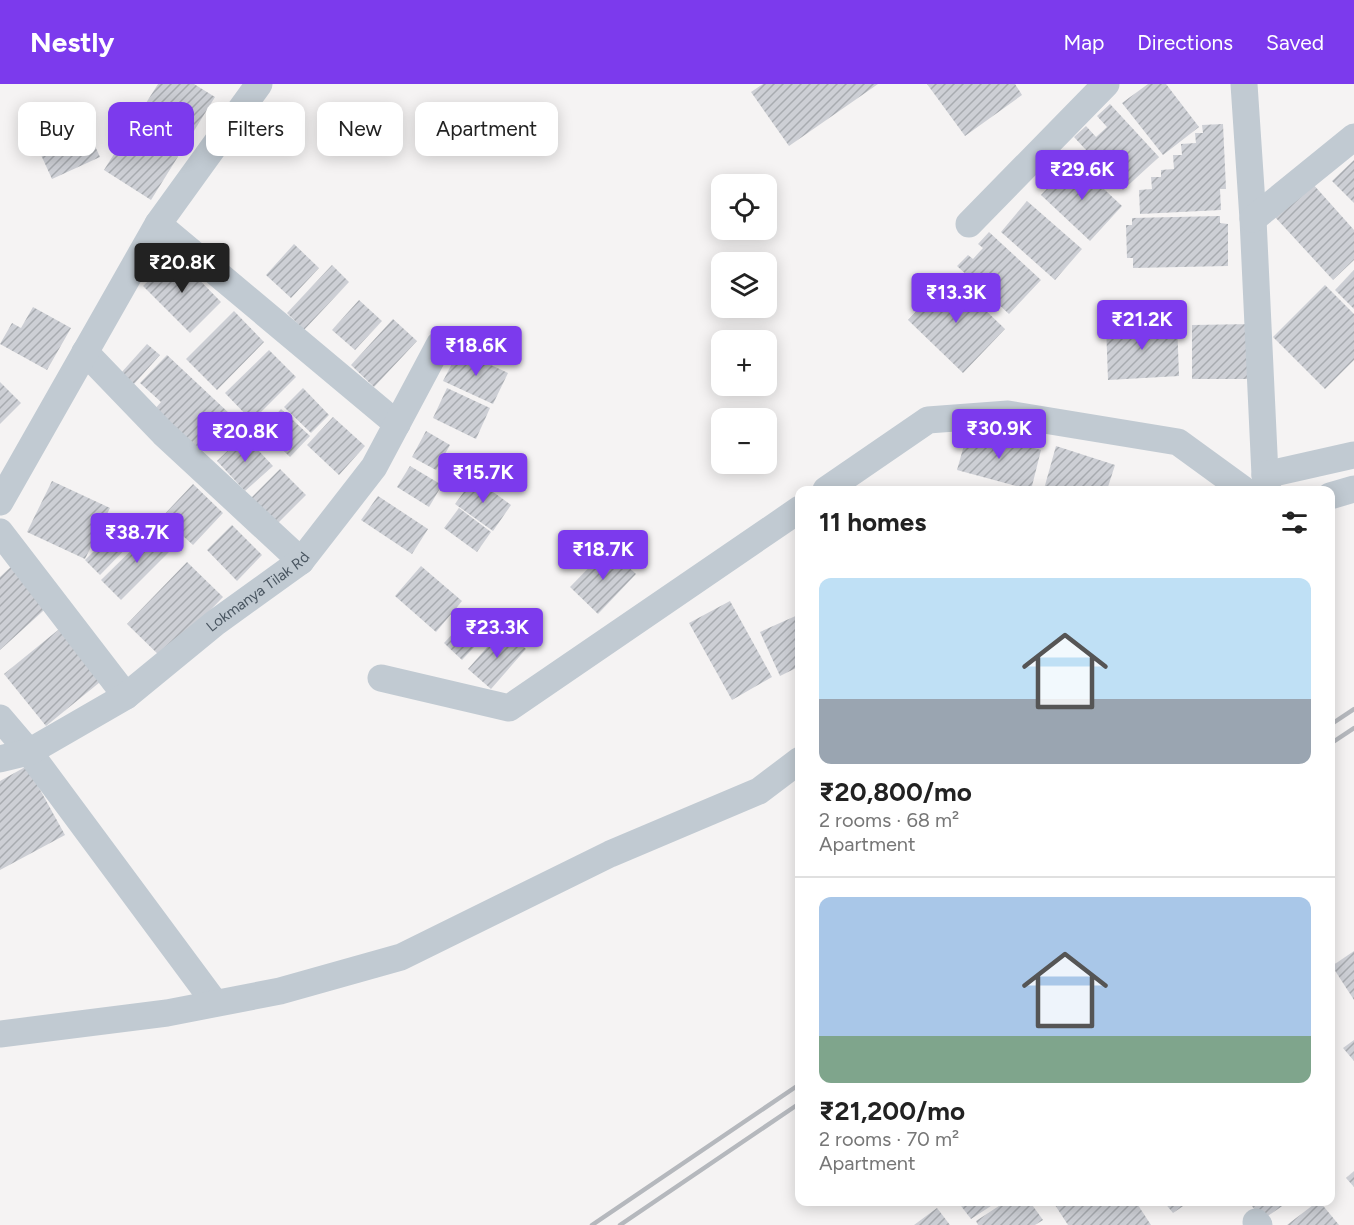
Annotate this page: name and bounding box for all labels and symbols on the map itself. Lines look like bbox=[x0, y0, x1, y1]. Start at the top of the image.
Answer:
pin: ₹29.6K bbox=[1033, 150, 1131, 201]
pin: ₹20.8K bbox=[133, 243, 231, 294]
pin: ₹13.3K bbox=[907, 273, 1005, 324]
pin: ₹21.2K bbox=[1093, 300, 1191, 351]
pin: ₹18.6K bbox=[427, 326, 525, 377]
pin: ₹30.9K bbox=[950, 409, 1048, 460]
pin: ₹20.8K bbox=[196, 412, 294, 463]
pin: ₹15.7K bbox=[434, 453, 532, 504]
pin: ₹38.7K bbox=[88, 513, 186, 564]
pin: ₹18.7K bbox=[554, 530, 652, 581]
street label: Lokmanya Tilak Rd bbox=[203, 549, 313, 635]
pin: ₹23.3K bbox=[448, 608, 546, 659]

